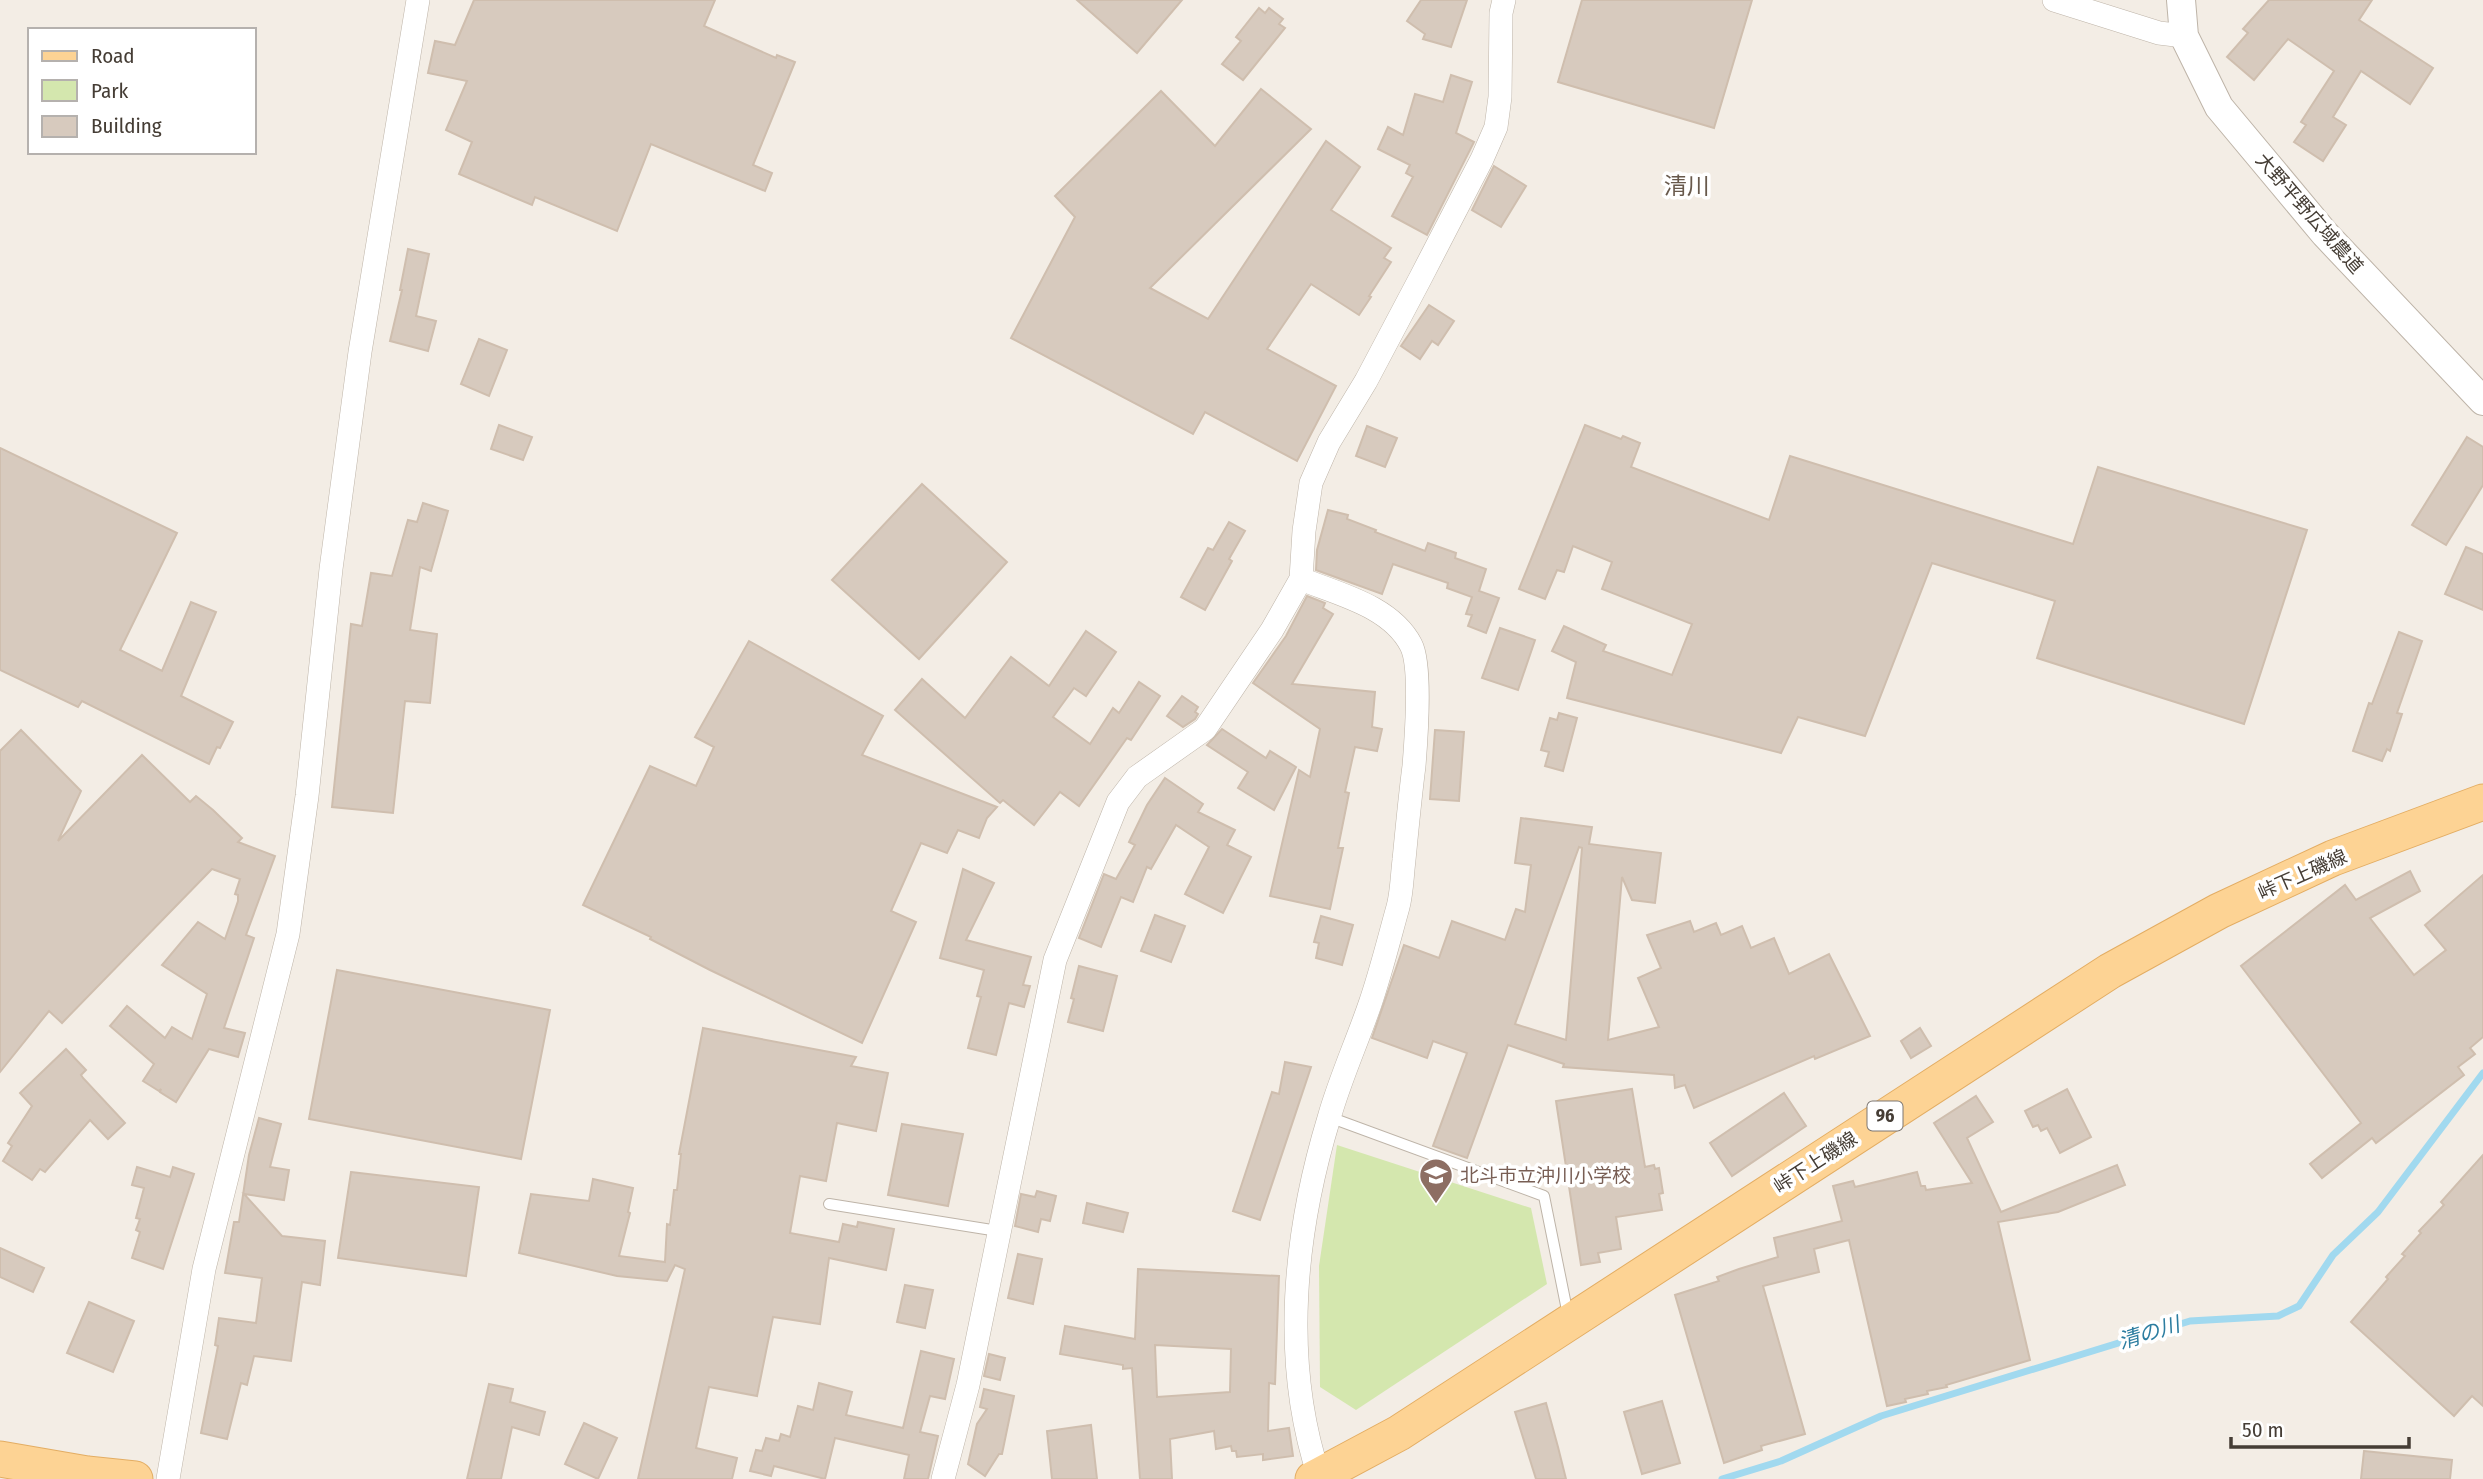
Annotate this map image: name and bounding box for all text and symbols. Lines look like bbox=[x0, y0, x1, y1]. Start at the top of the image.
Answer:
legend bbox=[28, 28, 256, 154]
text: Road bbox=[91, 43, 135, 69]
text: Park bbox=[91, 78, 129, 104]
text: Building bbox=[91, 113, 162, 139]
street label: 大野平野広域農道 bbox=[2251, 148, 2368, 278]
district label: 清川 bbox=[1664, 172, 1710, 200]
street label: 峠下上磯線 bbox=[2254, 845, 2350, 904]
road number: 96 bbox=[1868, 1101, 1902, 1130]
street label: 峠下上磯線 bbox=[1769, 1127, 1861, 1198]
school or university icon: 北斗市立沖川小学校 bbox=[1417, 1156, 1455, 1205]
place label: 北斗市立沖川小学校 bbox=[1460, 1164, 1631, 1187]
water label: 清の川 bbox=[2115, 1311, 2185, 1355]
scale bar bbox=[2231, 1406, 2410, 1450]
text: 50 m bbox=[2242, 1417, 2284, 1443]

